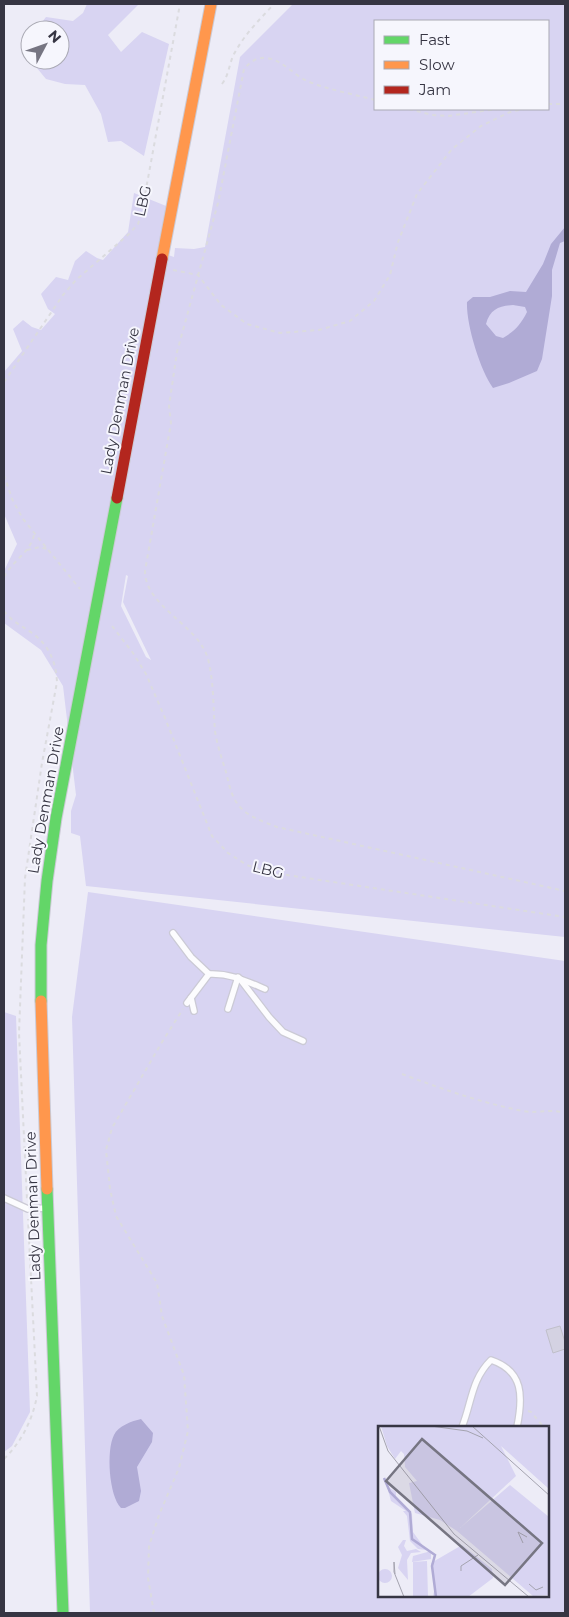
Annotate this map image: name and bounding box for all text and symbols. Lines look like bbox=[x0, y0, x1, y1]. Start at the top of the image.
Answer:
north arrow bbox=[20, 20, 70, 70]
legend bbox=[374, 20, 549, 110]
text: N bbox=[44, 26, 65, 47]
text: Fast bbox=[419, 30, 450, 49]
text: Slow bbox=[419, 55, 455, 74]
text: Jam bbox=[418, 80, 451, 99]
street label: LBG bbox=[130, 183, 155, 218]
street label: Lady Denman Drive bbox=[96, 326, 143, 476]
street label: Lady Denman Drive bbox=[23, 725, 68, 875]
street label: LBG bbox=[250, 856, 286, 883]
street label: Lady Denman Drive bbox=[20, 1131, 45, 1281]
inset map bbox=[378, 1426, 549, 1597]

